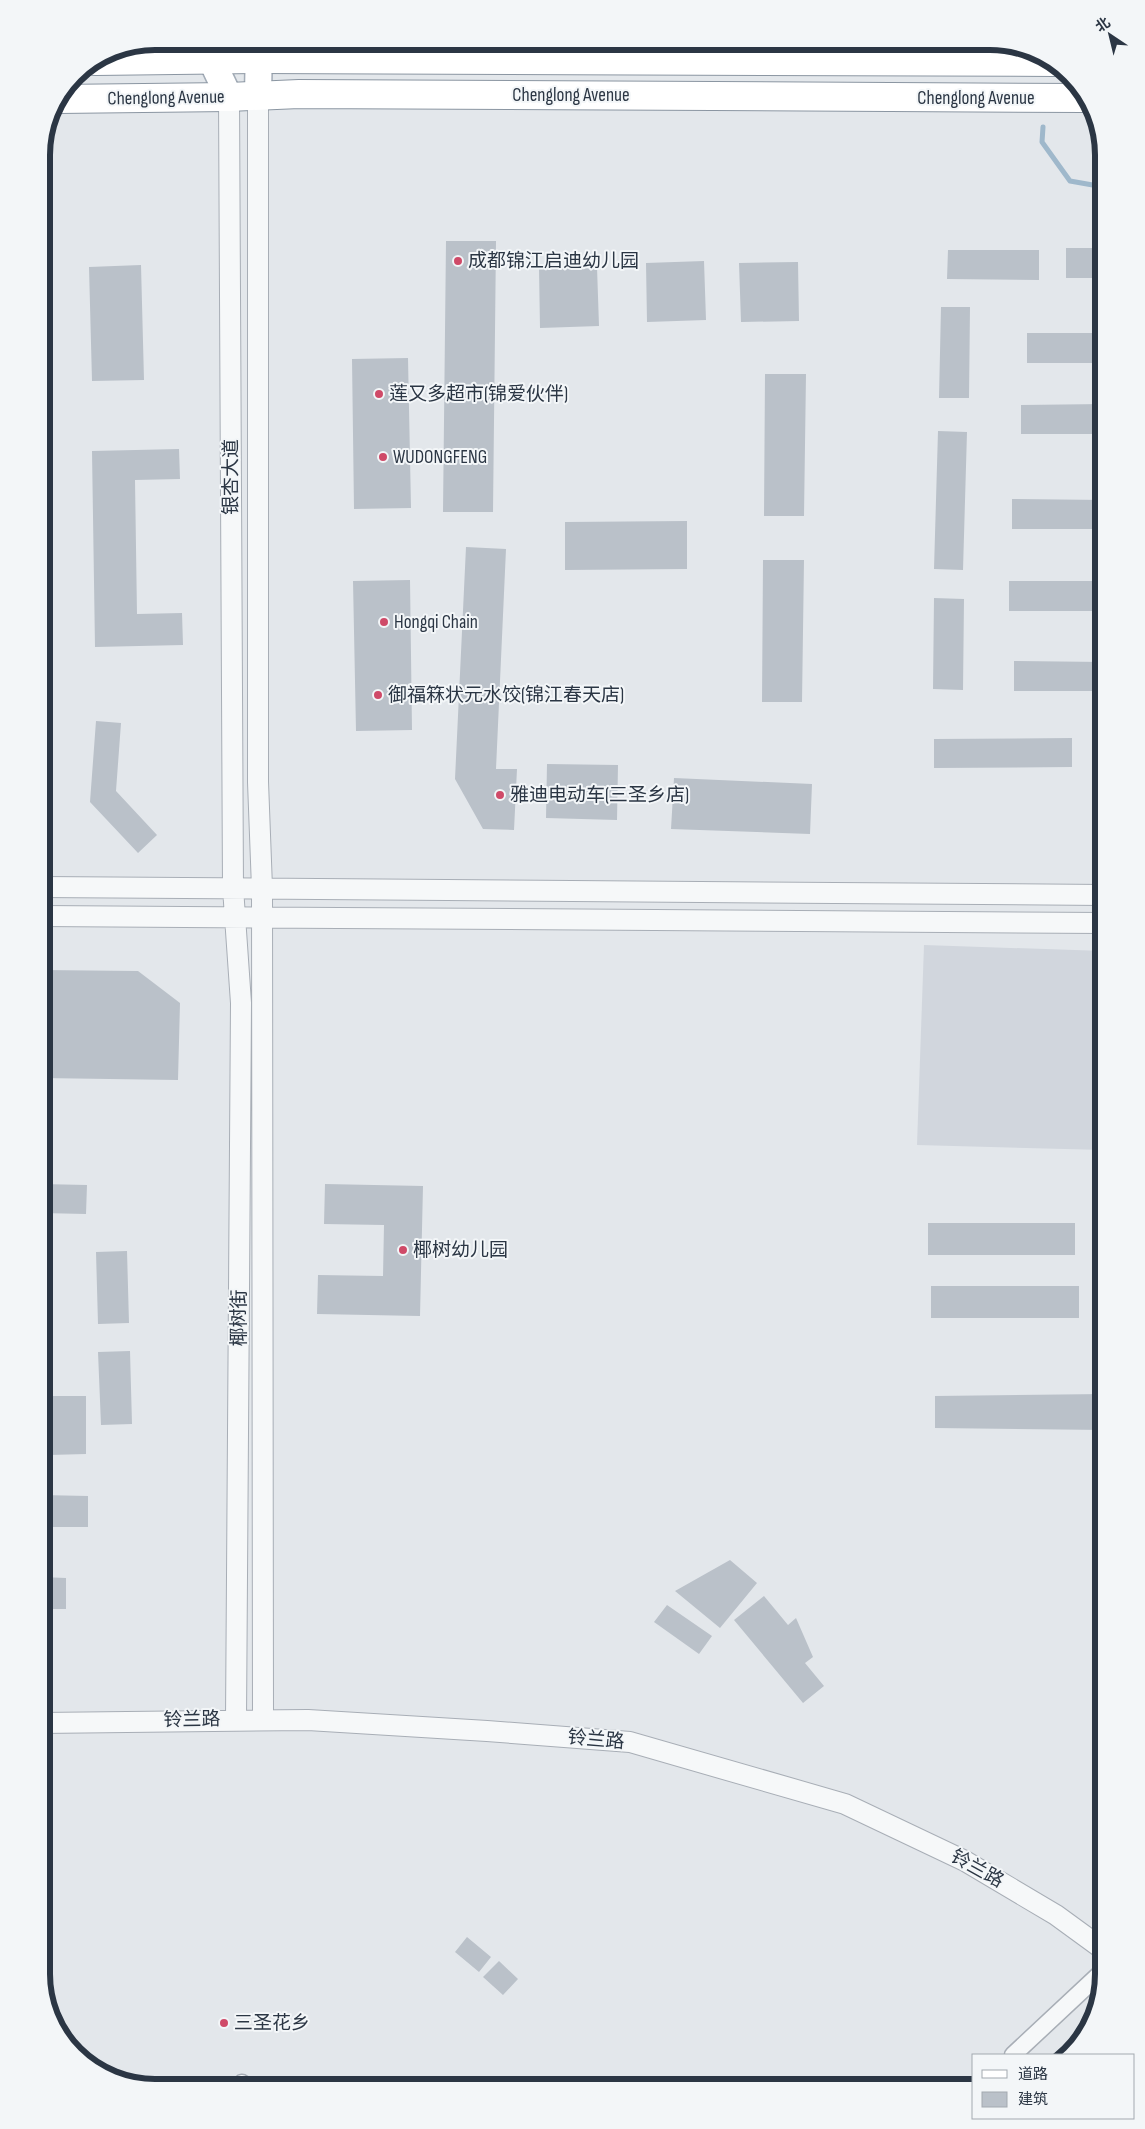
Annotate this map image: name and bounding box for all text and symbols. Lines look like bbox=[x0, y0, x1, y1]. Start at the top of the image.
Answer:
north arrow bbox=[1085, 10, 1135, 60]
text: 北 bbox=[1092, 14, 1113, 36]
street label: Chenglong Avenue bbox=[512, 84, 630, 107]
street label: Chenglong Avenue bbox=[107, 85, 225, 111]
street label: Chenglong Avenue bbox=[917, 87, 1035, 110]
place label: 成都锦江启迪幼儿园 bbox=[468, 250, 639, 273]
marker: 成都锦江启迪幼儿园 bbox=[452, 255, 464, 267]
place label: 莲又多超市(锦爱伙伴) bbox=[389, 383, 568, 406]
marker: 莲又多超市(锦爱伙伴) bbox=[373, 388, 385, 400]
street label: 银杏大道 bbox=[220, 439, 243, 515]
place label: WUDONGFENG bbox=[393, 446, 487, 469]
marker: WUDONGFENG bbox=[377, 451, 389, 463]
place label: Hongqi Chain bbox=[394, 611, 478, 634]
marker: Hongqi Chain bbox=[378, 616, 390, 628]
place label: 御福箖状元水饺(锦江春天店) bbox=[388, 684, 624, 707]
marker: 御福箖状元水饺(锦江春天店) bbox=[372, 689, 384, 701]
place label: 雅迪电动车(三圣乡店) bbox=[510, 784, 689, 807]
marker: 雅迪电动车(三圣乡店) bbox=[494, 789, 506, 801]
place label: 椰树幼儿园 bbox=[413, 1239, 508, 1262]
marker: 椰树幼儿园 bbox=[397, 1244, 409, 1256]
street label: 椰树街 bbox=[228, 1289, 251, 1347]
street label: 铃兰路 bbox=[163, 1708, 221, 1732]
street label: 铃兰路 bbox=[567, 1726, 625, 1754]
street label: 铃兰路 bbox=[946, 1845, 1008, 1893]
place label: 三圣花乡 bbox=[234, 2012, 310, 2035]
marker: 三圣花乡 bbox=[218, 2017, 230, 2029]
legend bbox=[972, 2054, 1135, 2119]
text: 道路 bbox=[1018, 2065, 1048, 2084]
text: 建筑 bbox=[1018, 2090, 1048, 2109]

